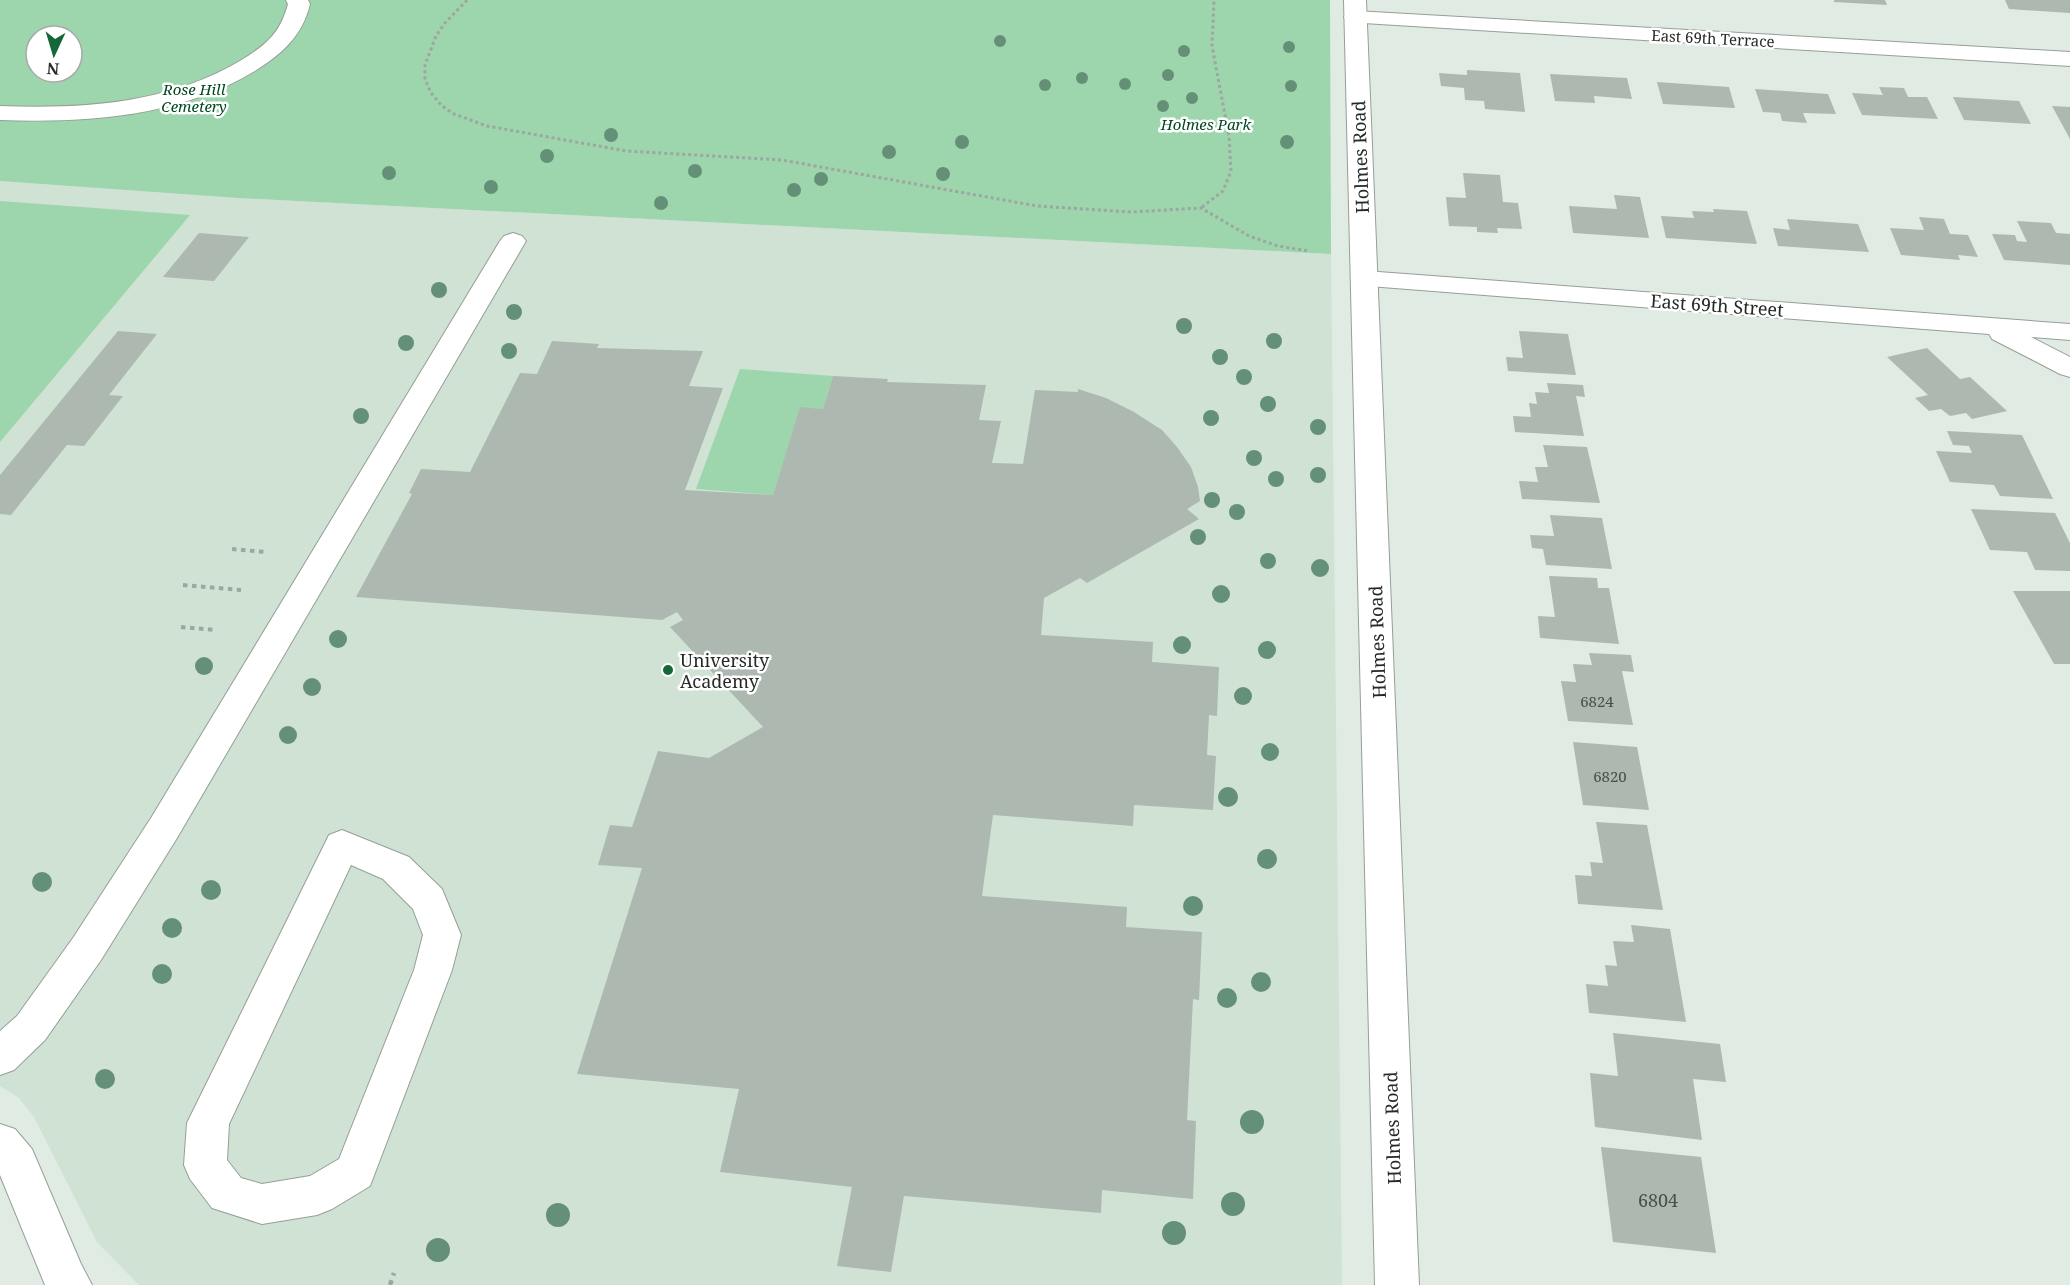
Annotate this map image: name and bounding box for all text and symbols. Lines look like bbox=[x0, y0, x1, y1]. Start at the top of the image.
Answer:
north arrow bbox=[24, 24, 84, 84]
street label: East 69th Terrace bbox=[1651, 25, 1775, 51]
text: N bbox=[46, 58, 60, 80]
park label: Rose Hill Cemetery bbox=[161, 79, 227, 116]
street label: Holmes Road bbox=[1346, 100, 1374, 214]
park label: Holmes Park bbox=[1160, 114, 1252, 134]
street label: East 69th Street bbox=[1650, 288, 1784, 322]
street label: Holmes Road bbox=[1363, 585, 1391, 699]
place label: University Academy bbox=[680, 648, 770, 693]
marker: University Academy bbox=[661, 663, 675, 677]
house number: 6824 bbox=[1580, 691, 1614, 711]
house number: 6820 bbox=[1593, 766, 1627, 786]
street label: Holmes Road bbox=[1378, 1071, 1406, 1185]
house number: 6804 bbox=[1638, 1188, 1678, 1212]

